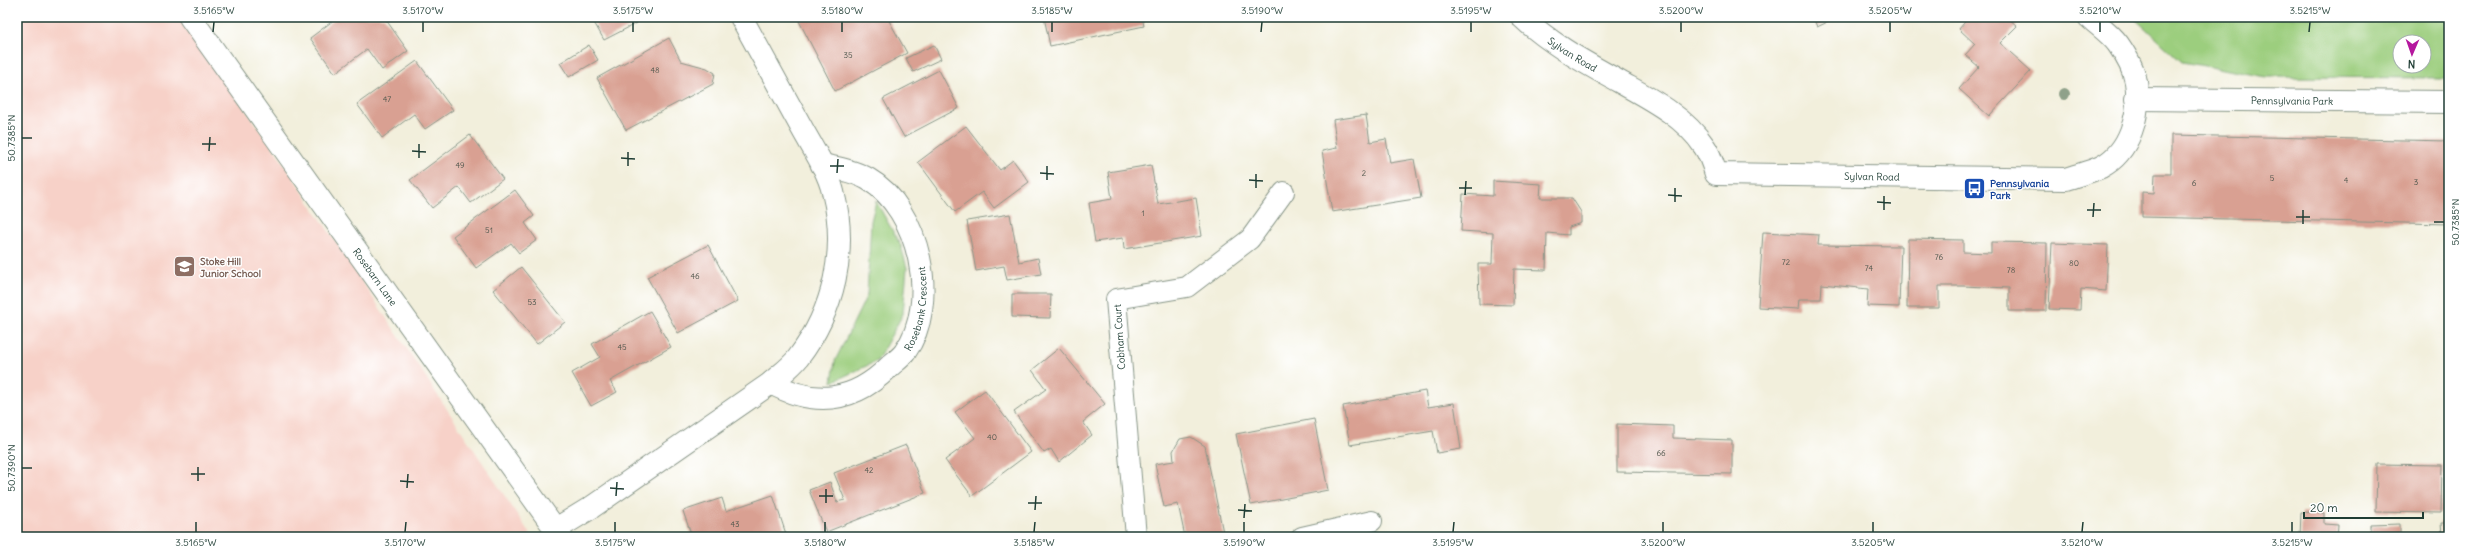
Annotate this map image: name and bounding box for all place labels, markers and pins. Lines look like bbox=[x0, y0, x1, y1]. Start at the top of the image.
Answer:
bus stop icon: Pennsylvania Park bbox=[1962, 176, 1988, 202]
place label: Pennsylvania Park bbox=[1990, 177, 2050, 202]
school or university icon: Stoke Hill Junior School bbox=[172, 254, 198, 280]
place label: Stoke Hill Junior School bbox=[200, 255, 261, 280]

